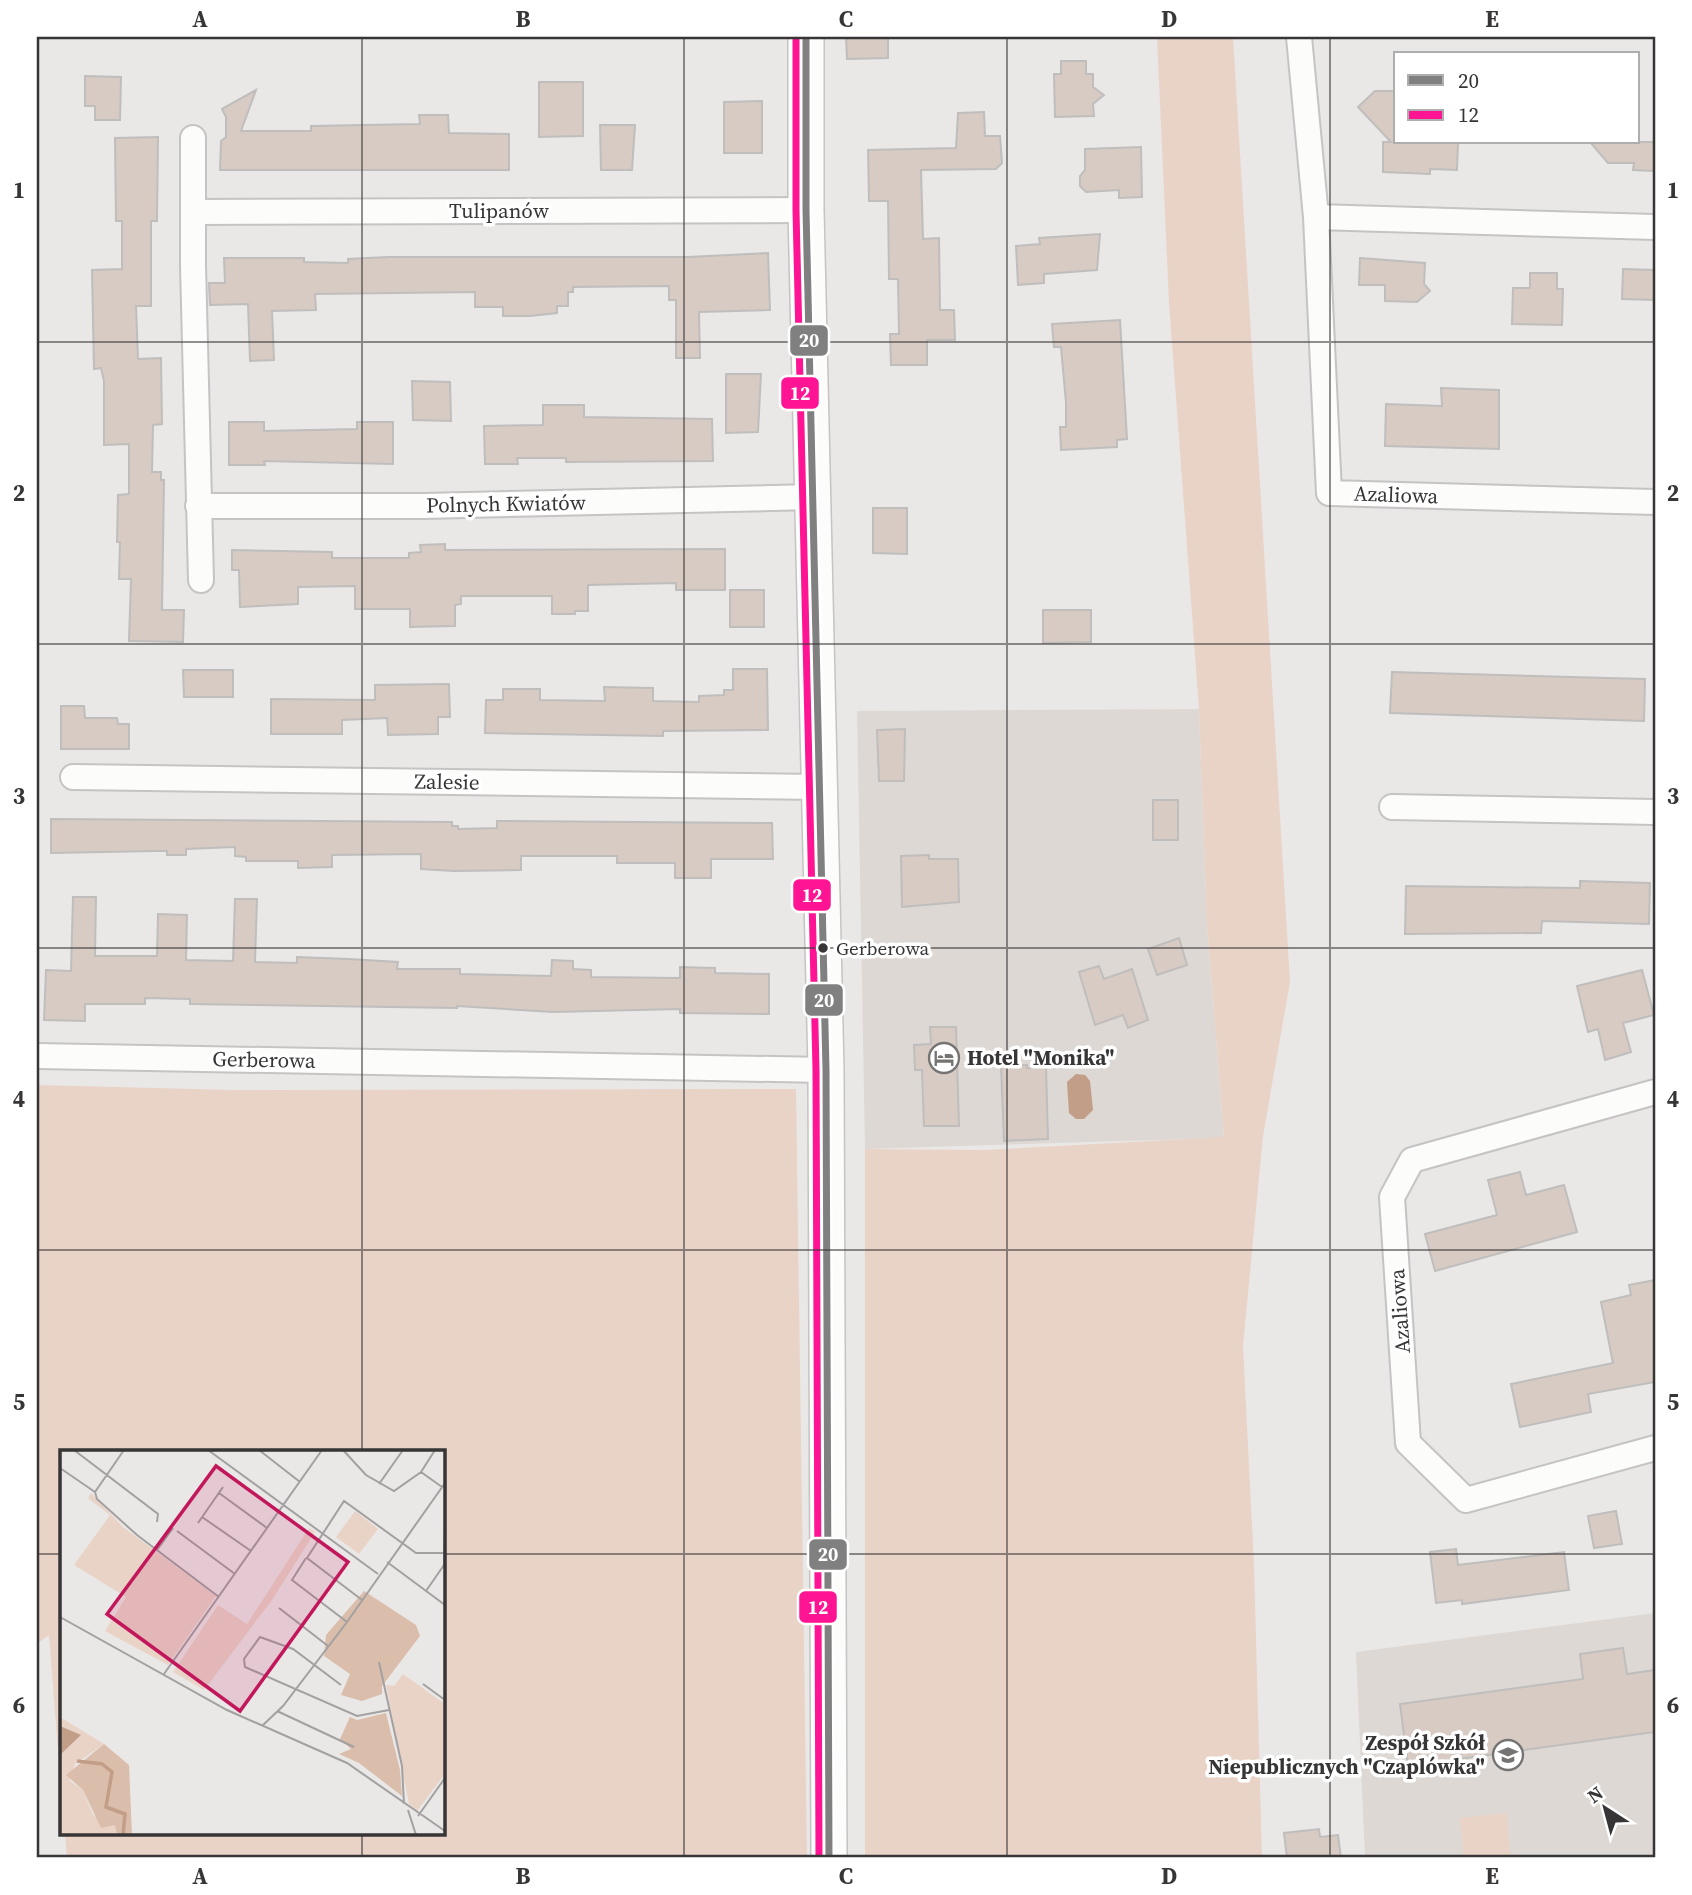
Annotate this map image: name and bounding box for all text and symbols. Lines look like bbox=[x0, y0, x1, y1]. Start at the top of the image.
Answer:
text: A bbox=[192, 3, 208, 35]
text: B bbox=[516, 3, 531, 35]
text: C bbox=[839, 3, 853, 35]
text: D bbox=[1161, 3, 1177, 35]
text: E bbox=[1485, 3, 1499, 35]
legend bbox=[1394, 52, 1640, 144]
text: 20 bbox=[1458, 66, 1479, 95]
text: 12 bbox=[1458, 100, 1479, 129]
text: 1 bbox=[13, 174, 25, 206]
text: 1 bbox=[1667, 174, 1679, 206]
street label: Tulipanów bbox=[449, 196, 549, 225]
line badge: 20 bbox=[789, 324, 829, 357]
text: 20 bbox=[799, 327, 819, 353]
line badge: 12 bbox=[780, 376, 820, 410]
text: 12 bbox=[790, 380, 810, 406]
text: 2 bbox=[13, 477, 25, 509]
text: 2 bbox=[1667, 477, 1679, 509]
street label: Azaliowa bbox=[1353, 479, 1439, 510]
street label: Polnych Kwiatów bbox=[426, 488, 586, 519]
street label: Zalesie bbox=[414, 766, 480, 797]
text: 3 bbox=[13, 780, 25, 812]
text: 3 bbox=[1667, 780, 1679, 812]
line badge: 12 bbox=[792, 878, 832, 912]
text: 12 bbox=[802, 882, 822, 908]
place label: Gerberowa bbox=[836, 935, 930, 961]
marker: Gerberowa bbox=[816, 941, 830, 955]
line badge: 20 bbox=[804, 983, 844, 1017]
text: 20 bbox=[814, 987, 834, 1013]
hotel icon: Hotel "Monika" bbox=[927, 1041, 961, 1075]
place label: Hotel "Monika" bbox=[967, 1043, 1114, 1072]
street label: Gerberowa bbox=[212, 1044, 316, 1075]
text: 4 bbox=[13, 1083, 25, 1115]
text: 4 bbox=[1667, 1083, 1679, 1115]
street label: Azaliowa bbox=[1382, 1267, 1417, 1354]
text: 5 bbox=[13, 1386, 25, 1418]
text: 5 bbox=[1667, 1386, 1679, 1418]
inset map bbox=[60, 1450, 444, 1836]
line badge: 20 bbox=[808, 1538, 848, 1571]
text: 20 bbox=[818, 1541, 838, 1567]
line badge: 12 bbox=[798, 1590, 838, 1624]
text: 12 bbox=[808, 1594, 828, 1620]
text: 6 bbox=[13, 1689, 25, 1721]
text: 6 bbox=[1667, 1689, 1679, 1721]
place label: Zespół Szkół Niepublicznych "Czaplówka" bbox=[1208, 1728, 1485, 1781]
school or university icon: Zespół Szkół Niepublicznych "Czaplówka" bbox=[1491, 1738, 1525, 1772]
north arrow bbox=[1570, 1772, 1640, 1842]
text: N bbox=[1582, 1780, 1608, 1809]
text: A bbox=[192, 1860, 208, 1892]
text: B bbox=[516, 1860, 531, 1892]
text: C bbox=[839, 1860, 853, 1892]
text: D bbox=[1161, 1860, 1177, 1892]
text: E bbox=[1485, 1860, 1499, 1892]

